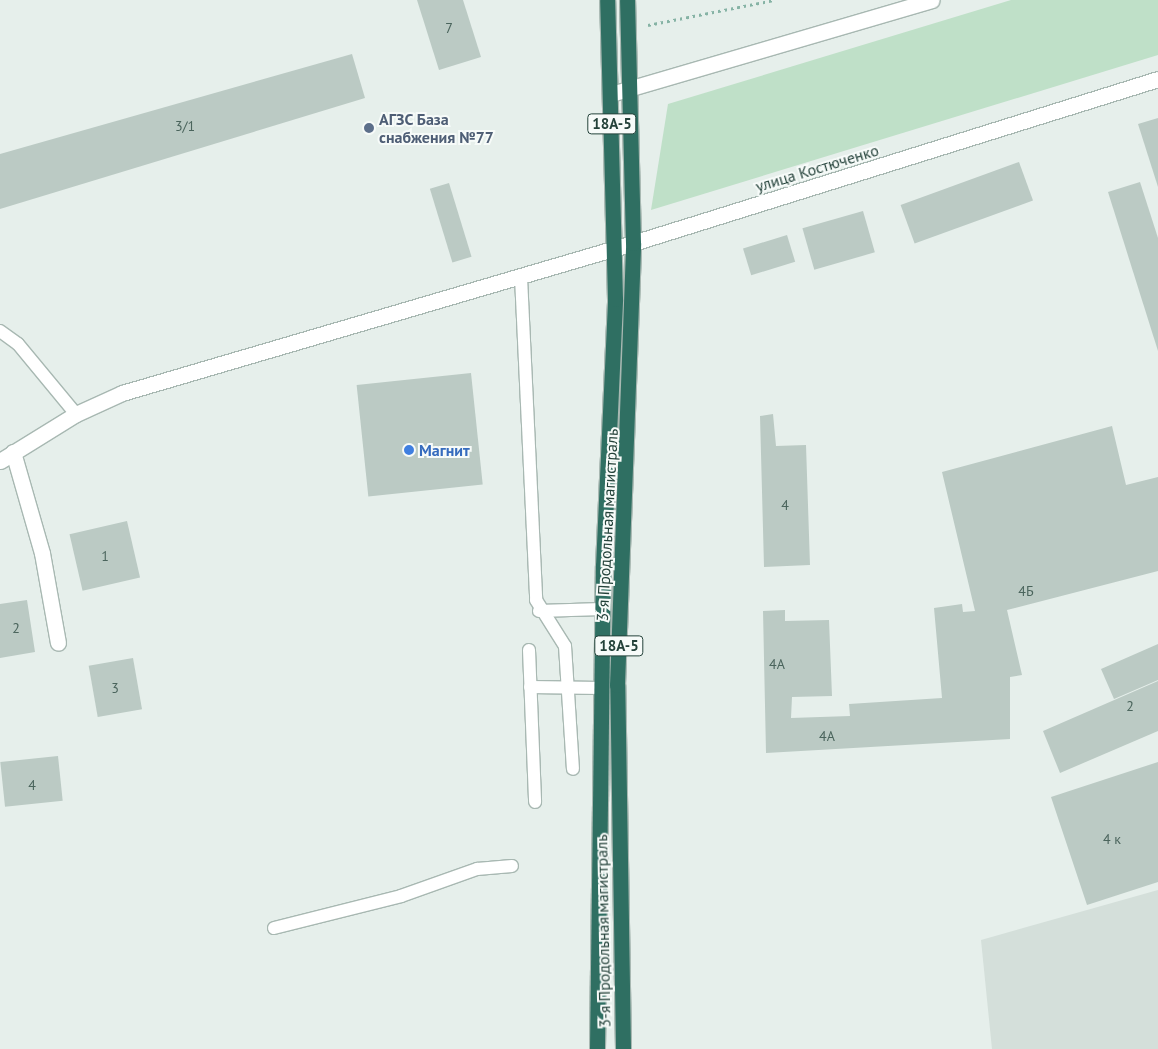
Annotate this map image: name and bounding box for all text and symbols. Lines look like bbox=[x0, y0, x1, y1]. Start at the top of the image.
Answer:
house number: 7 bbox=[445, 20, 453, 36]
place label: АГЗС База снабжения №77 bbox=[379, 109, 494, 147]
road number: 18А-5 bbox=[587, 112, 637, 136]
house number: 3/1 bbox=[175, 118, 195, 134]
marker: АГЗС База снабжения №77 bbox=[363, 122, 375, 134]
street label: улица Костюченко bbox=[753, 140, 881, 196]
street label: 3-я Продольная магистраль bbox=[592, 428, 622, 622]
place label: Магнит bbox=[419, 440, 470, 460]
marker: Магнит bbox=[403, 444, 415, 456]
house number: 4 bbox=[781, 497, 789, 513]
house number: 1 bbox=[101, 548, 109, 564]
house number: 4Б bbox=[1018, 583, 1034, 599]
house number: 2 bbox=[12, 620, 20, 636]
road number: 18А-5 bbox=[594, 634, 644, 658]
house number: 4А bbox=[769, 656, 785, 672]
house number: 3 bbox=[111, 680, 119, 696]
house number: 2 bbox=[1126, 698, 1134, 714]
house number: 4А bbox=[819, 728, 835, 744]
house number: 4 bbox=[28, 777, 36, 793]
house number: 4 к bbox=[1103, 831, 1121, 847]
street label: 3-я Продольная магистраль bbox=[592, 834, 614, 1028]

